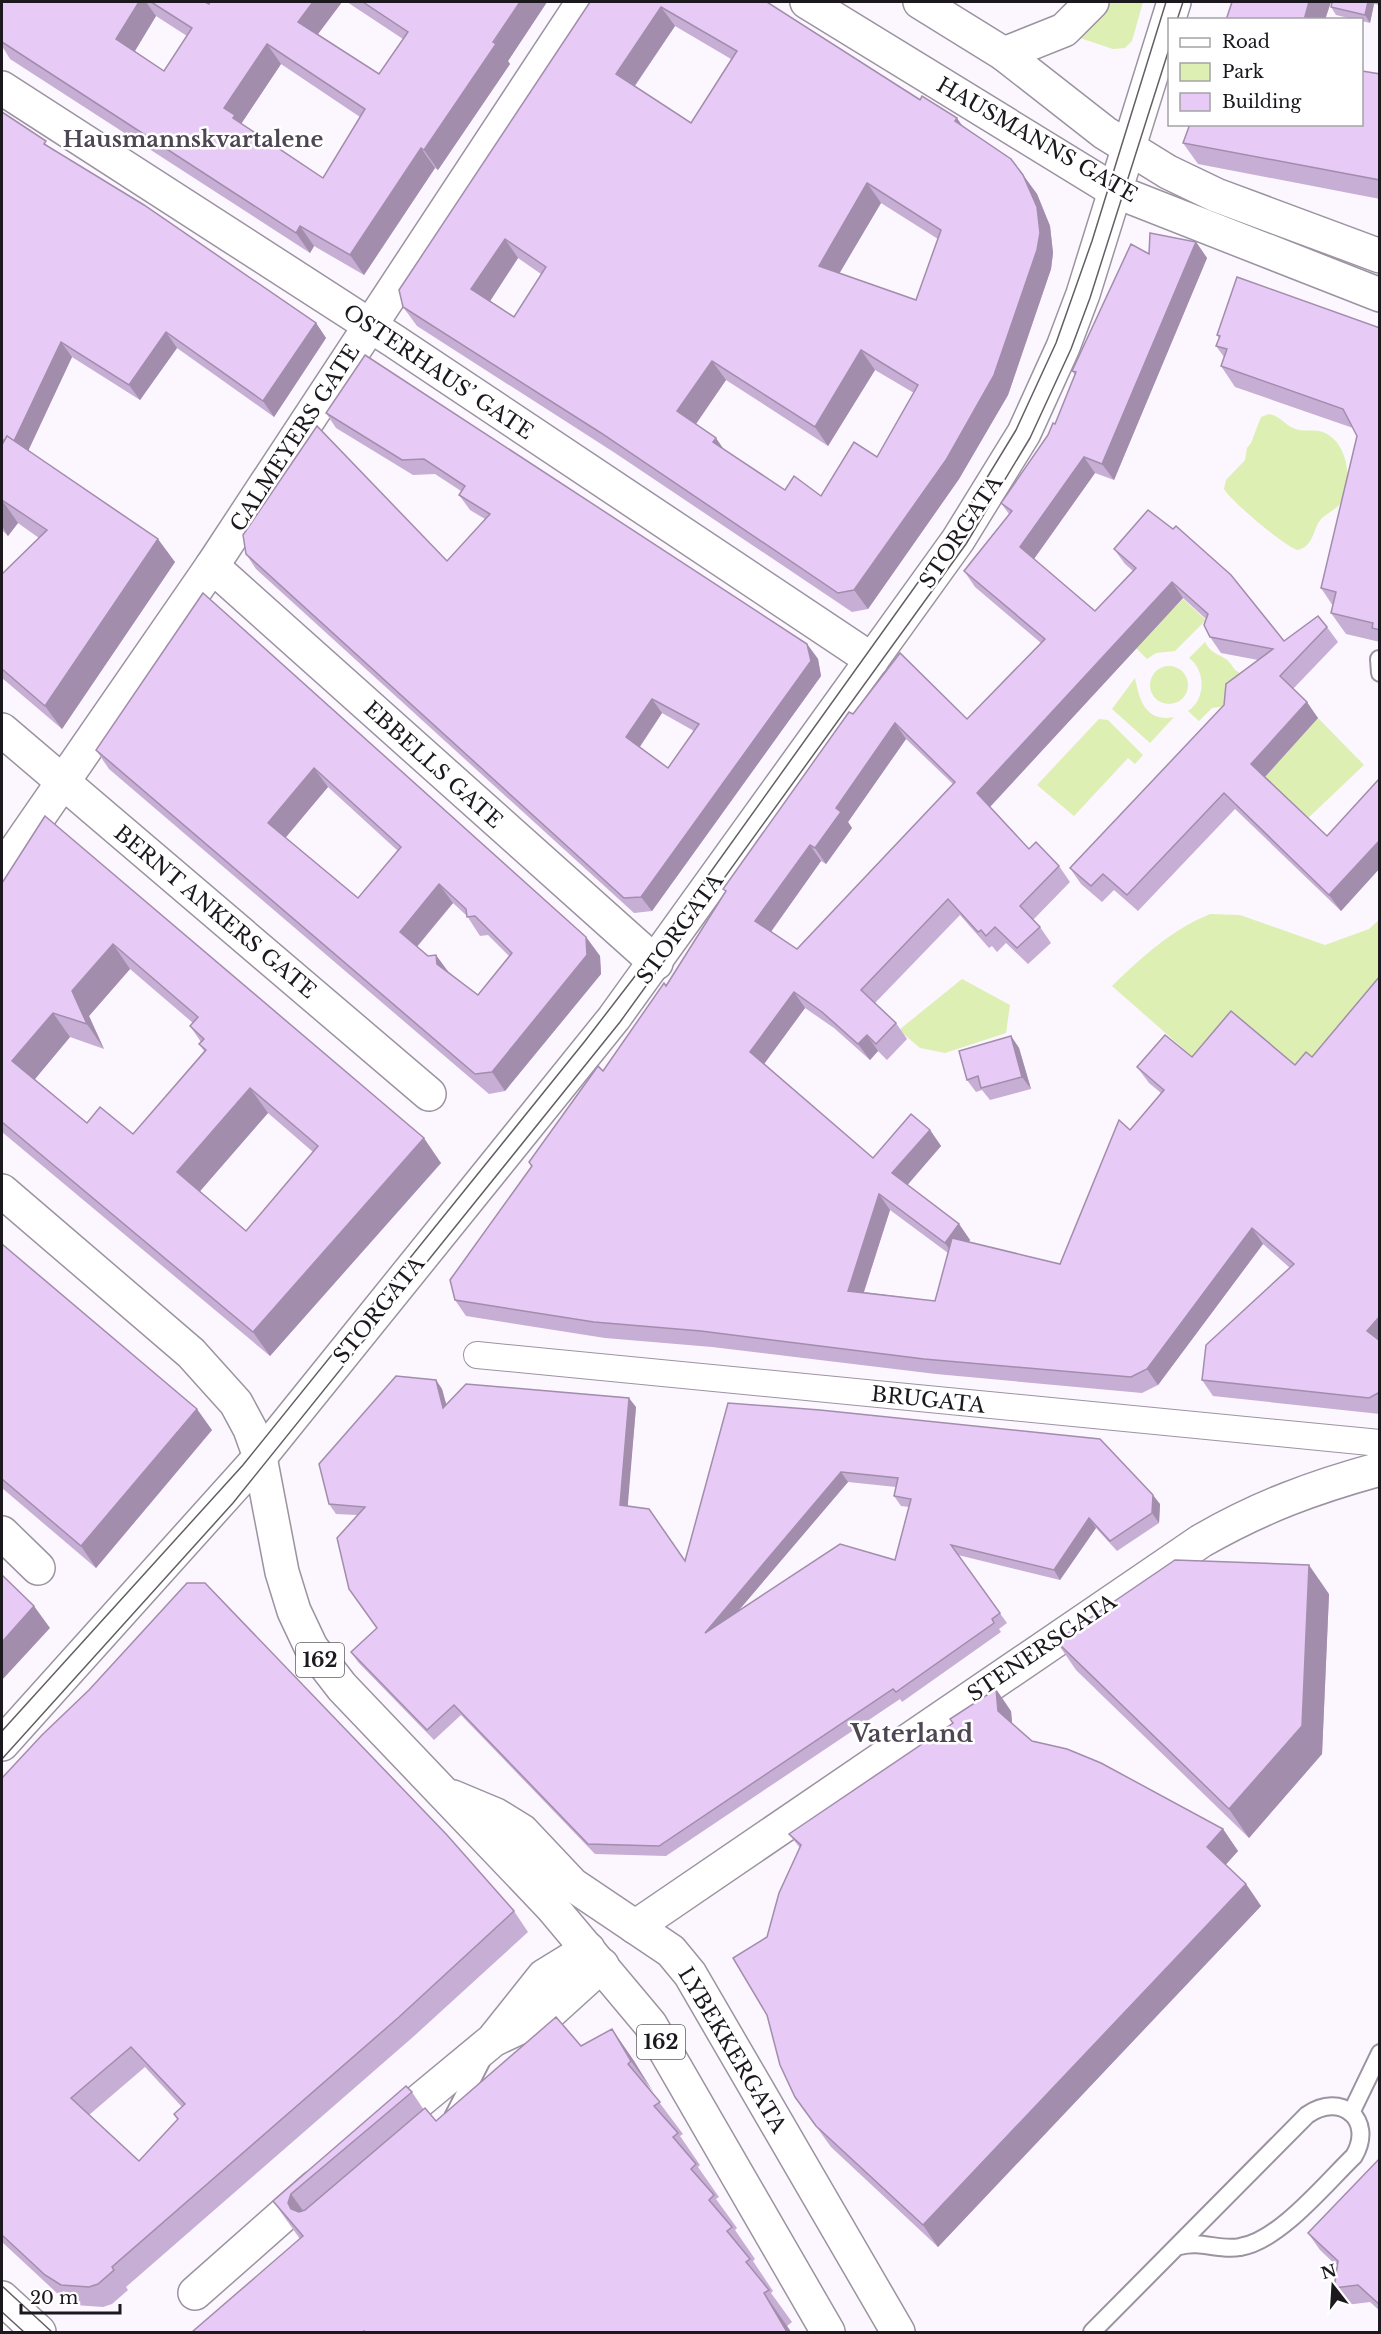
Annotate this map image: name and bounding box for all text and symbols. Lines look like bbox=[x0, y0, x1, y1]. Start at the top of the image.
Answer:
legend bbox=[1168, 18, 1363, 126]
text: Road bbox=[1222, 31, 1270, 53]
text: Park bbox=[1222, 61, 1264, 83]
street label: HAUSMANNS GATE bbox=[932, 72, 1142, 208]
text: Building bbox=[1222, 91, 1301, 113]
district label: Hausmannskvartalene bbox=[63, 126, 323, 153]
street label: OSTERHAUS’ GATE bbox=[338, 299, 538, 445]
street label: CALMEYERS GATE bbox=[225, 339, 365, 537]
street label: STORGATA bbox=[914, 470, 1009, 593]
street label: EBBELLS GATE bbox=[358, 696, 508, 834]
street label: BERNT ANKERS GATE bbox=[109, 820, 321, 1004]
street label: STORGATA bbox=[631, 868, 729, 989]
street label: STORGATA bbox=[328, 1251, 431, 1369]
street label: BRUGATA bbox=[870, 1381, 987, 1419]
street label: STENERSGATA bbox=[963, 1588, 1122, 1707]
road number: 162 bbox=[296, 1643, 344, 1677]
district label: Vaterland bbox=[850, 1719, 974, 1748]
street label: LYBEKKERGATA bbox=[672, 1962, 792, 2138]
road number: 162 bbox=[637, 2025, 685, 2059]
north arrow bbox=[1303, 2256, 1363, 2316]
text: N bbox=[1318, 2260, 1339, 2283]
scale bar bbox=[21, 2277, 120, 2315]
text: 20 m bbox=[30, 2287, 78, 2309]

